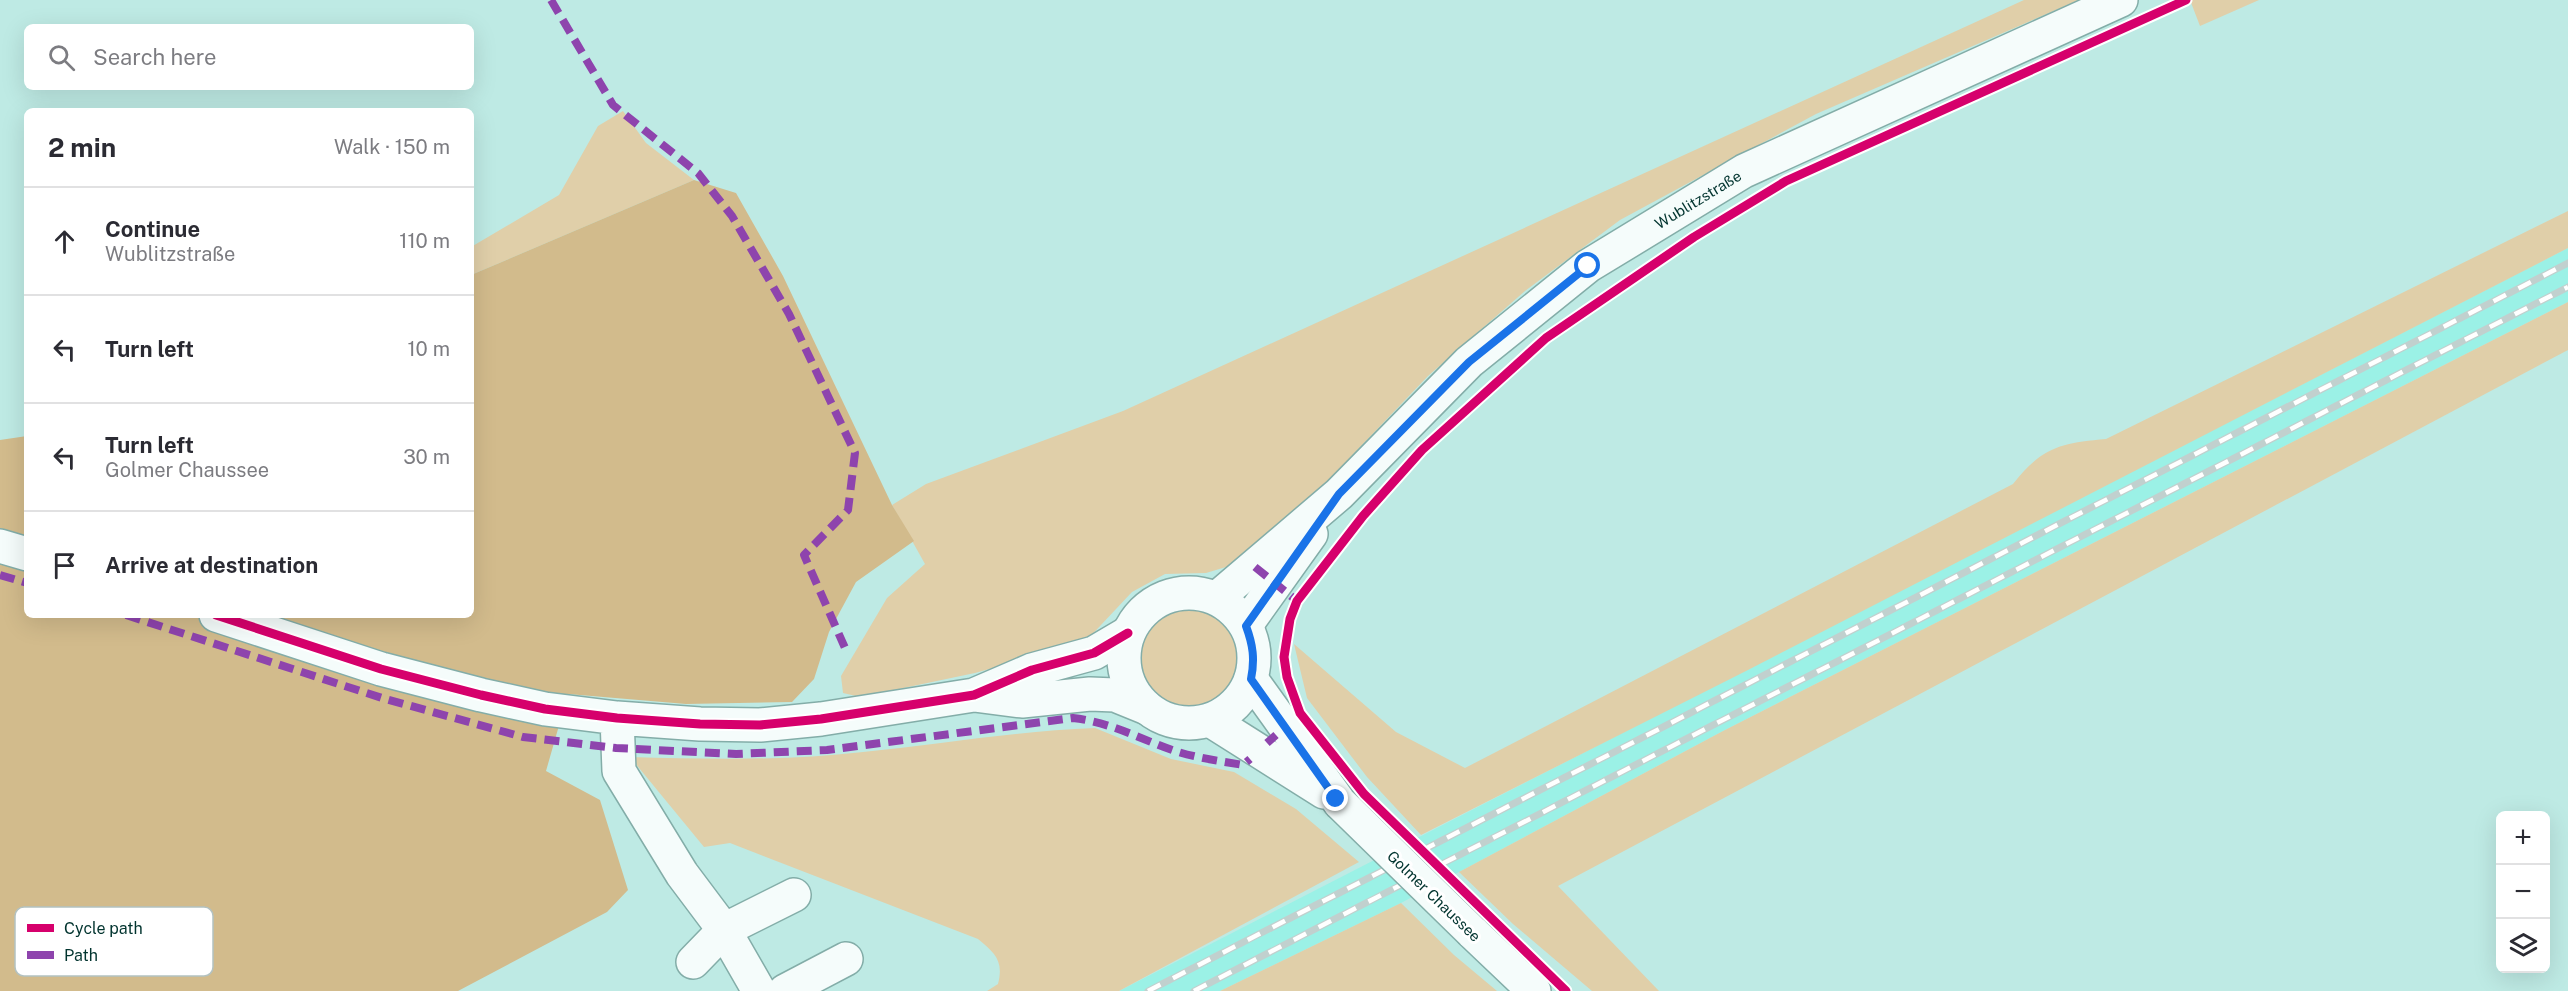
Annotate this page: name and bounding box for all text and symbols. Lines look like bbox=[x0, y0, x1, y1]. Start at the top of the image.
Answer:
search box bbox=[24, 24, 474, 90]
icon: search bbox=[45, 41, 78, 74]
text: Search here bbox=[93, 44, 217, 70]
text: 2 min bbox=[48, 132, 116, 163]
text: Walk · 150 m bbox=[334, 135, 450, 159]
street label: Wublitzstraße bbox=[1652, 166, 1744, 232]
text: Continue bbox=[105, 216, 200, 242]
icon: ahead bbox=[48, 225, 81, 258]
text: 110 m bbox=[399, 229, 450, 253]
text: Wublitzstraße bbox=[105, 242, 235, 266]
route start bbox=[1574, 252, 1600, 278]
icon: left bbox=[48, 333, 81, 366]
text: Turn left bbox=[105, 336, 194, 362]
text: 10 m bbox=[407, 337, 450, 361]
text: Turn left bbox=[105, 432, 194, 458]
icon: left bbox=[48, 441, 81, 474]
text: 30 m bbox=[403, 445, 450, 469]
text: Golmer Chaussee bbox=[105, 458, 269, 482]
icon: arrive bbox=[48, 549, 81, 582]
text: Arrive at destination bbox=[105, 552, 318, 578]
route end bbox=[1322, 785, 1348, 811]
map controls bbox=[2496, 811, 2550, 973]
button: + bbox=[2496, 811, 2550, 865]
street label: Golmer Chaussee bbox=[1384, 847, 1484, 945]
button: − bbox=[2496, 865, 2550, 919]
legend bbox=[15, 907, 213, 976]
text: Cycle path bbox=[64, 919, 143, 938]
button: layers bbox=[2496, 919, 2550, 973]
text: Path bbox=[64, 946, 98, 965]

